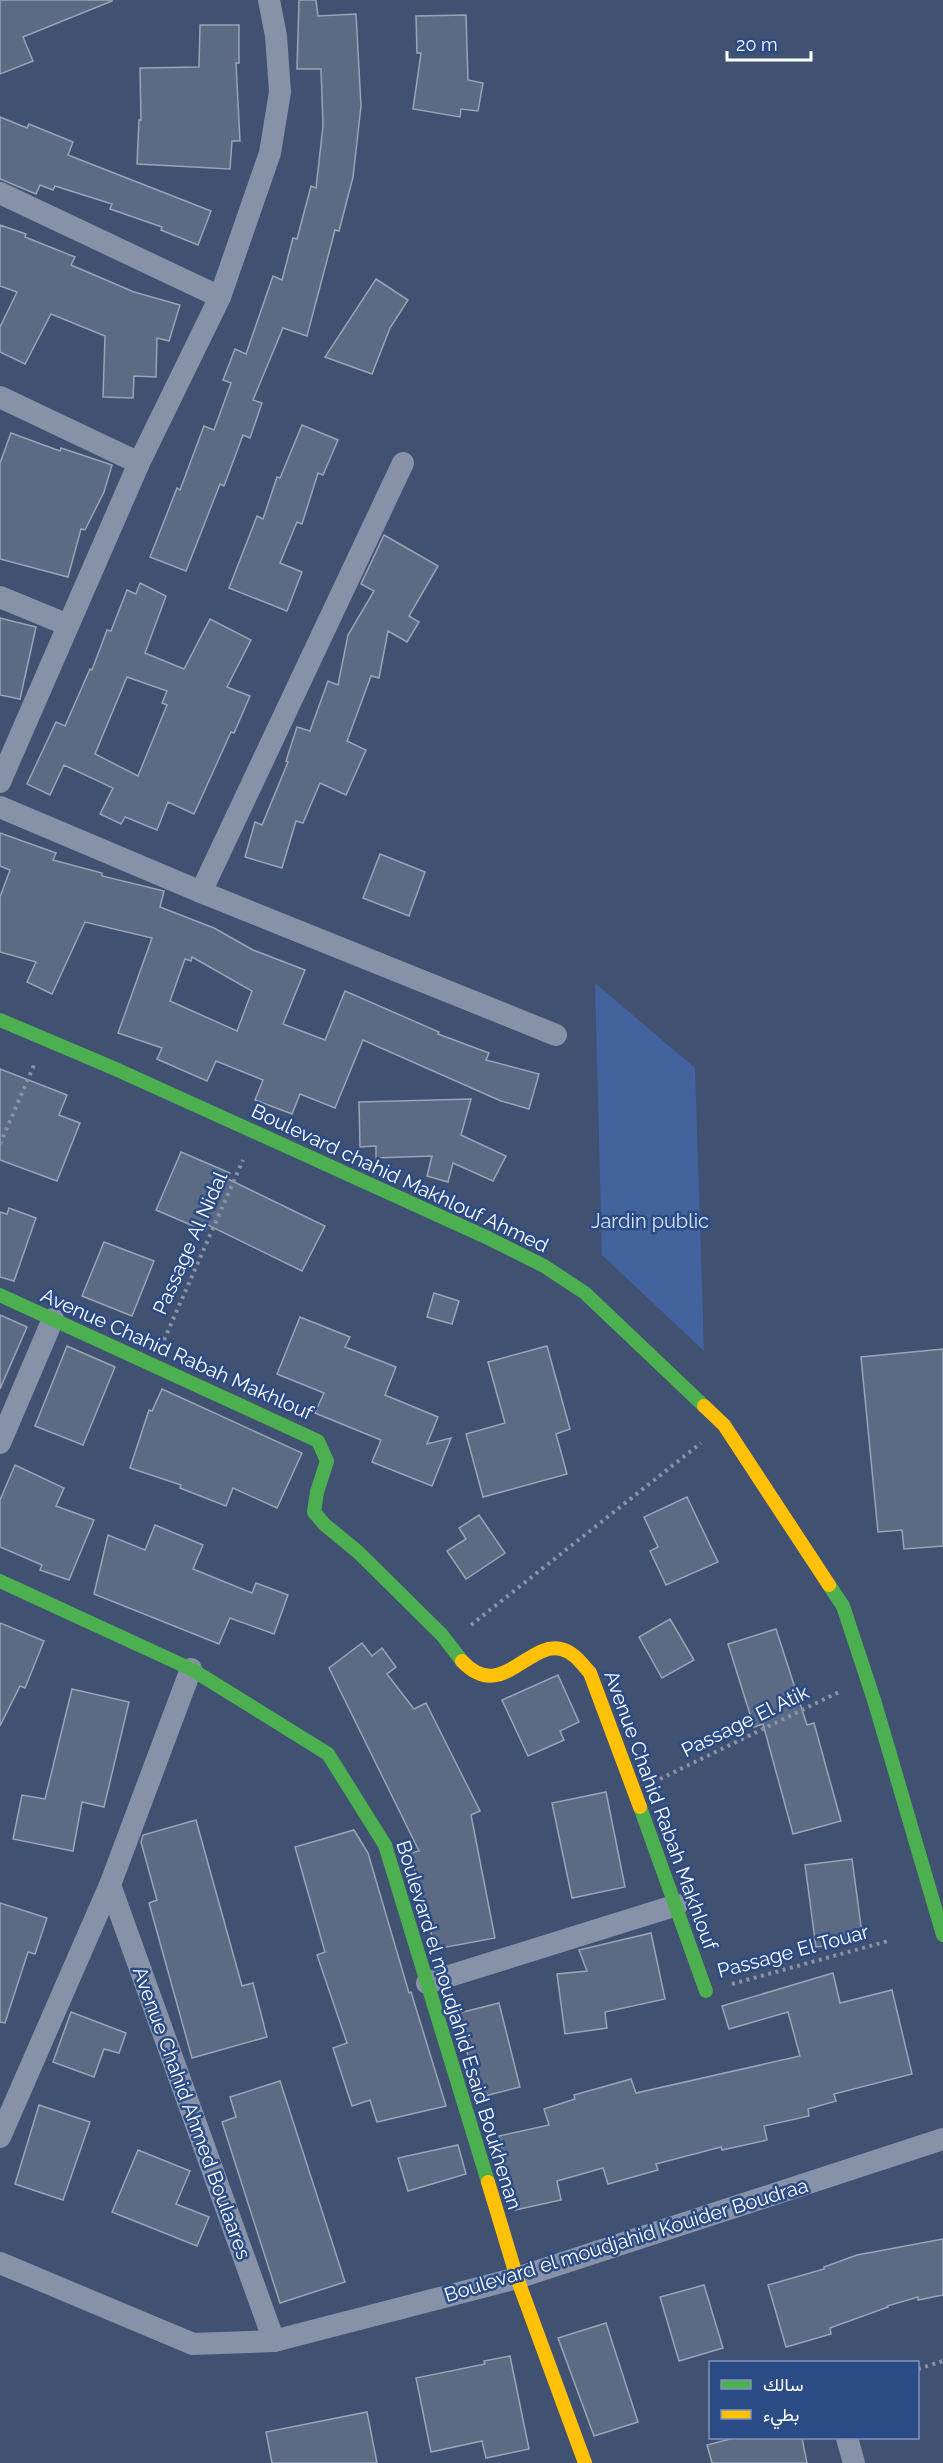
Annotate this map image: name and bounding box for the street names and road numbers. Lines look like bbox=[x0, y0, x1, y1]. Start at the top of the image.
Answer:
street label: Boulevard chahid Makhlouf Ahmed bbox=[248, 1098, 552, 1258]
street label: Passage Al Nidal bbox=[148, 1167, 233, 1318]
street label: Avenue Chahid Rabah Makhlouf bbox=[37, 1283, 318, 1426]
street label: Avenue Chahid Rabah Makhlouf bbox=[599, 1667, 723, 1954]
street label: Passage El Atik bbox=[677, 1680, 813, 1762]
street label: Boulevard el moudjahid Esaid Boukhenan bbox=[391, 1838, 527, 2212]
street label: Passage El Touar bbox=[715, 1919, 871, 1983]
street label: Avenue Chahid Ahmed Boulaares bbox=[128, 1963, 256, 2263]
street label: Boulevard el moudjahid Kouider Boudraa bbox=[441, 2173, 811, 2307]

